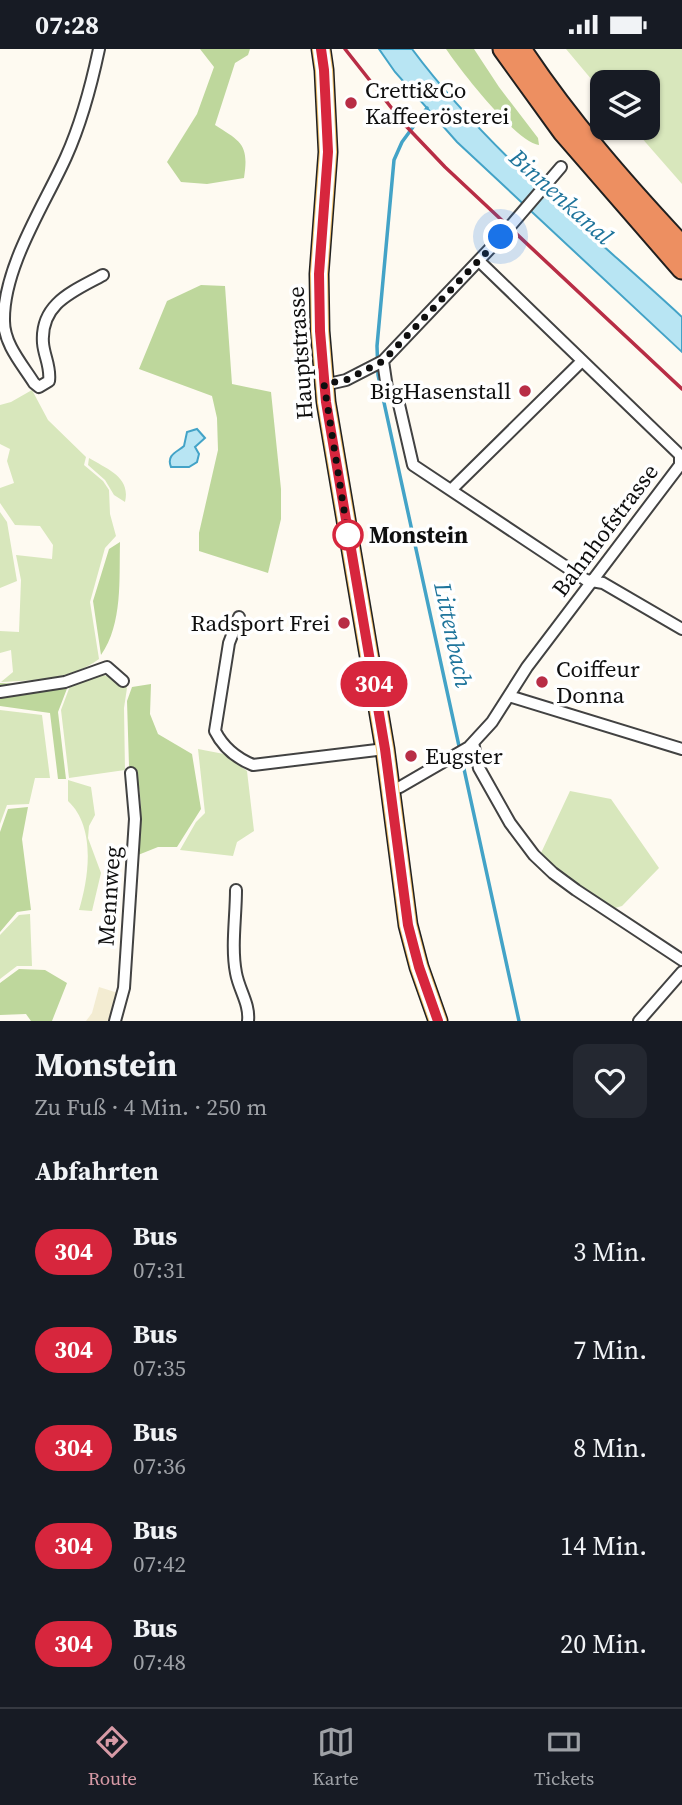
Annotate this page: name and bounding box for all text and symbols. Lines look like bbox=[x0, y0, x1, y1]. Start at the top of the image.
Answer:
text: 07:28 bbox=[35, 7, 99, 43]
map controls bbox=[590, 70, 660, 140]
button: layers bbox=[590, 70, 660, 140]
place label: Cretti&Co Kaffeerösterei bbox=[365, 74, 510, 132]
marker: Cretti&Co Kaffeerösterei bbox=[343, 95, 359, 111]
water label: Binnenkanal bbox=[502, 141, 620, 252]
your location bbox=[483, 219, 518, 254]
street label: Hauptstrasse bbox=[279, 285, 321, 421]
place label: BigHasenstall bbox=[370, 375, 511, 407]
marker: BigHasenstall bbox=[517, 383, 533, 399]
street label: Bahnhofstrasse bbox=[544, 457, 666, 603]
place label: Monstein bbox=[369, 519, 468, 551]
marker: Monstein bbox=[333, 520, 363, 550]
water label: Littenbach bbox=[426, 578, 481, 691]
place label: Radsport Frei bbox=[191, 607, 330, 639]
marker: Radsport Frei bbox=[336, 615, 352, 631]
place label: Coiffeur Donna bbox=[556, 653, 640, 711]
line badge: 304 bbox=[334, 661, 414, 707]
text: 304 bbox=[354, 667, 394, 700]
marker: Coiffeur Donna bbox=[534, 674, 550, 690]
place label: Eugster bbox=[425, 740, 503, 772]
marker: Eugster bbox=[403, 748, 419, 764]
street label: Mennweg bbox=[90, 845, 128, 947]
text: Monstein bbox=[35, 1042, 177, 1087]
button: heart bbox=[573, 1044, 647, 1118]
text: Zu Fuß · 4 Min. · 250 m bbox=[35, 1091, 267, 1123]
text: Abfahrten bbox=[35, 1153, 159, 1189]
text: Bus bbox=[133, 1218, 177, 1254]
text: 3 Min. bbox=[573, 1234, 647, 1270]
text: 304 bbox=[54, 1235, 93, 1268]
text: 07:31 bbox=[133, 1254, 186, 1286]
text: Bus bbox=[133, 1316, 177, 1352]
text: 7 Min. bbox=[573, 1332, 647, 1368]
text: 304 bbox=[54, 1333, 93, 1366]
text: 07:35 bbox=[133, 1352, 186, 1384]
text: Bus bbox=[133, 1414, 177, 1450]
text: 8 Min. bbox=[573, 1430, 647, 1466]
text: 304 bbox=[54, 1431, 93, 1464]
text: 07:36 bbox=[133, 1450, 186, 1482]
text: Bus bbox=[133, 1512, 177, 1548]
text: 14 Min. bbox=[560, 1528, 647, 1564]
text: 304 bbox=[54, 1529, 93, 1562]
text: 07:42 bbox=[133, 1548, 186, 1580]
text: Bus bbox=[133, 1610, 177, 1646]
text: 20 Min. bbox=[560, 1626, 647, 1662]
text: 304 bbox=[54, 1627, 93, 1660]
text: 07:48 bbox=[133, 1646, 186, 1678]
tab: Route bbox=[88, 1723, 137, 1791]
tab: Karte bbox=[312, 1723, 359, 1791]
tab: Tickets bbox=[534, 1723, 594, 1791]

